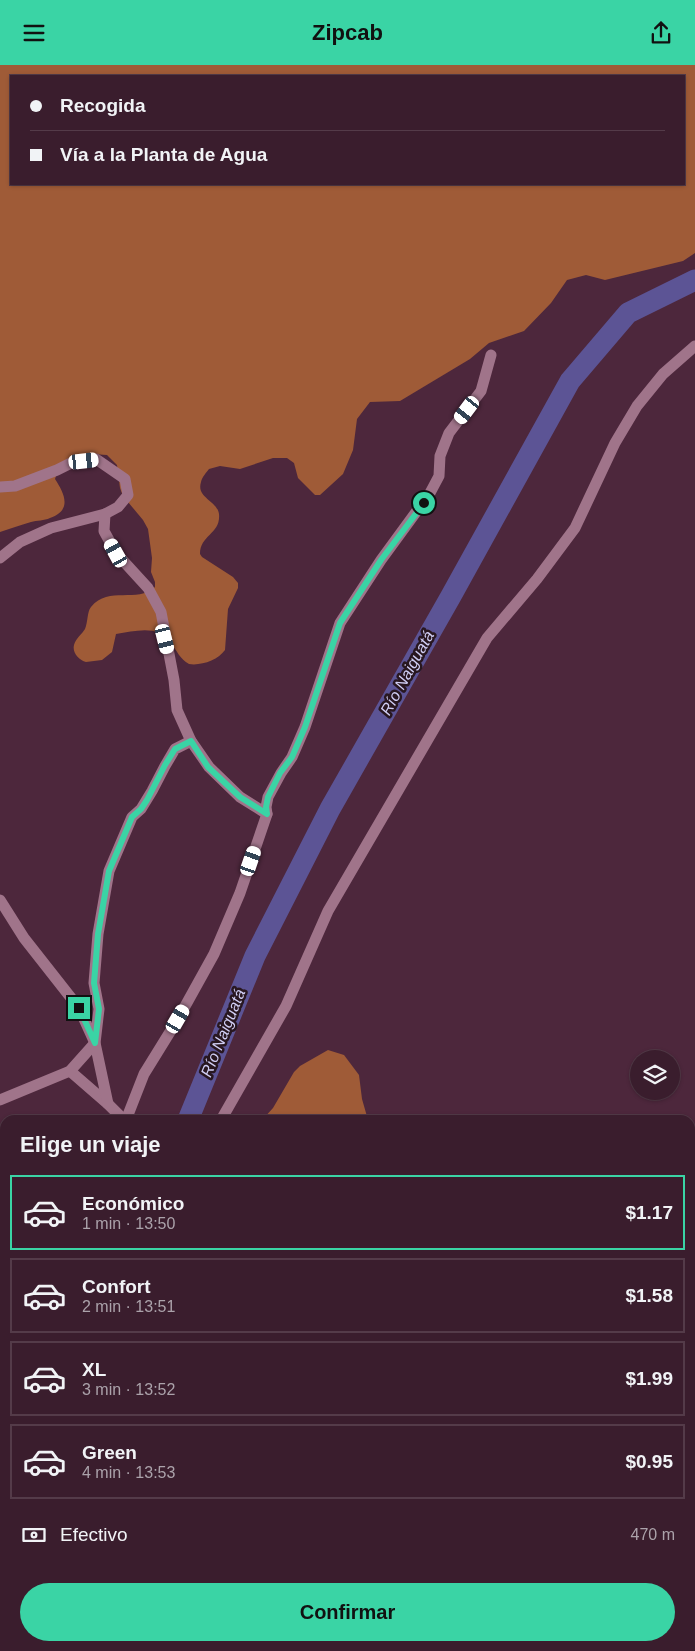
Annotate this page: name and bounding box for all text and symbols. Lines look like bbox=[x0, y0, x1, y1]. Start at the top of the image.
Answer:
icon: menu bbox=[20, 19, 48, 47]
icon: share bbox=[647, 19, 675, 47]
text: Zipcab bbox=[312, 20, 383, 45]
text: Recogida bbox=[60, 95, 146, 116]
text: Vía a la Planta de Agua bbox=[60, 144, 267, 165]
car bbox=[451, 394, 482, 426]
car bbox=[68, 452, 99, 470]
route start bbox=[413, 492, 435, 514]
car bbox=[102, 536, 129, 570]
car bbox=[154, 623, 175, 655]
water label: Río Naiguatá bbox=[377, 628, 437, 718]
car bbox=[239, 844, 262, 878]
water label: Río Naiguatá bbox=[198, 986, 248, 1079]
route end bbox=[68, 997, 90, 1019]
car bbox=[164, 1002, 191, 1036]
map controls bbox=[630, 1050, 680, 1100]
button: layers bbox=[630, 1050, 680, 1100]
text: Elige un viaje bbox=[20, 1132, 161, 1157]
icon: car bbox=[22, 1190, 67, 1235]
text: Económico bbox=[82, 1193, 184, 1214]
text: $1.17 bbox=[625, 1202, 673, 1223]
text: 1 min · 13:50 bbox=[82, 1215, 175, 1232]
icon: car bbox=[22, 1273, 67, 1318]
text: Confort bbox=[82, 1276, 151, 1297]
text: $1.58 bbox=[625, 1285, 673, 1306]
text: 2 min · 13:51 bbox=[82, 1298, 175, 1315]
icon: car bbox=[22, 1356, 67, 1401]
text: XL bbox=[82, 1359, 106, 1380]
text: $1.99 bbox=[625, 1368, 673, 1389]
text: 3 min · 13:52 bbox=[82, 1381, 175, 1398]
icon: car bbox=[22, 1439, 67, 1484]
text: Green bbox=[82, 1442, 137, 1463]
text: $0.95 bbox=[625, 1451, 673, 1472]
text: 4 min · 13:53 bbox=[82, 1464, 175, 1481]
icon: cash bbox=[20, 1521, 48, 1549]
text: Efectivo bbox=[60, 1524, 128, 1545]
text: 470 m bbox=[631, 1526, 675, 1543]
button: Confirmar bbox=[20, 1583, 675, 1641]

